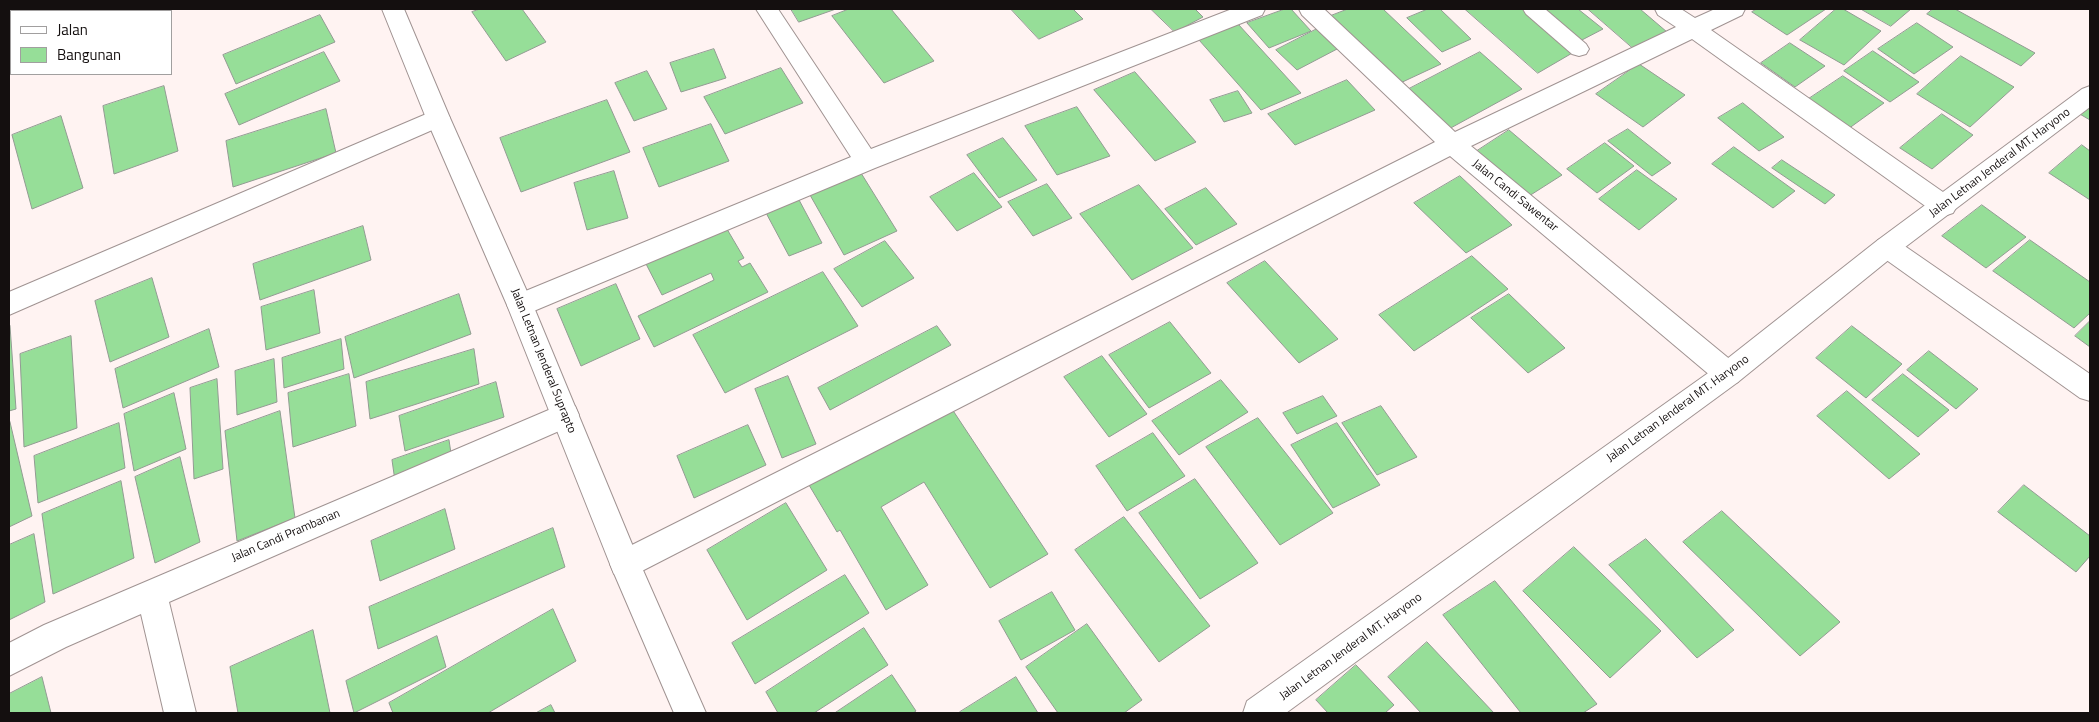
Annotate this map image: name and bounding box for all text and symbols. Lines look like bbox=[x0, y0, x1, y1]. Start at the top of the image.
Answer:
legend bbox=[10, 10, 172, 75]
text: Jalan bbox=[57, 18, 88, 41]
text: Bangunan bbox=[57, 43, 121, 66]
street label: Jalan Letnan Jenderal MT. Haryono bbox=[1927, 105, 2073, 221]
street label: Jalan Candi Sawentar bbox=[1469, 157, 1561, 235]
street label: Jalan Letnan Jenderal Suprapto bbox=[507, 286, 579, 436]
street label: Jalan Letnan Jenderal MT. Haryono bbox=[1604, 352, 1752, 466]
street label: Jalan Candi Prambanan bbox=[230, 507, 342, 565]
street label: Jalan Letnan Jenderal MT. Haryono bbox=[1277, 590, 1425, 704]

